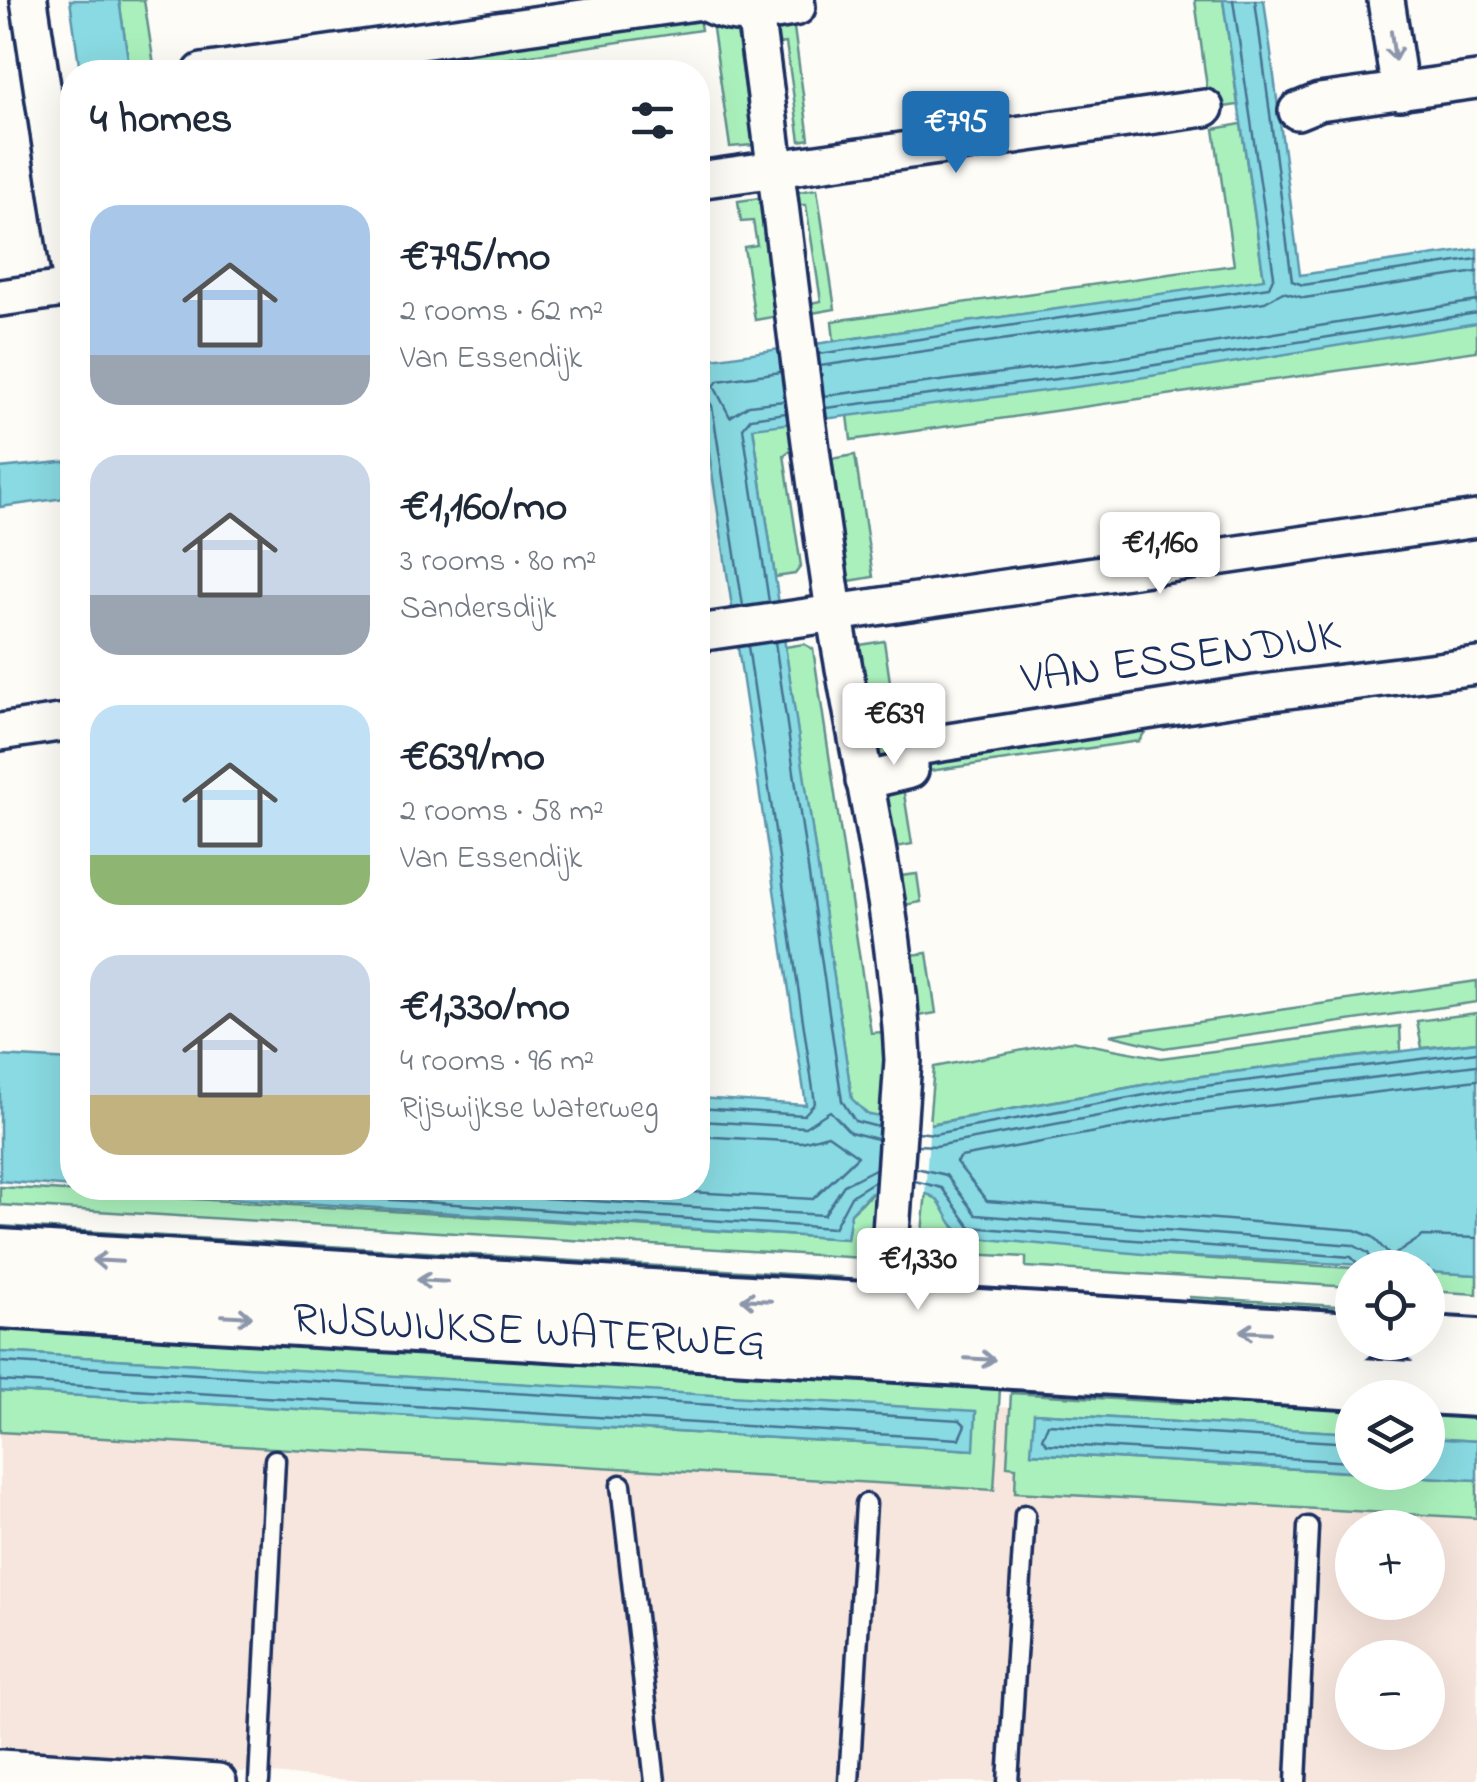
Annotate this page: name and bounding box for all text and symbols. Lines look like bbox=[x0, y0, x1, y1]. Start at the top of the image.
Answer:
one-way arrow bbox=[1384, 29, 1403, 61]
text: 4 homes bbox=[90, 90, 232, 151]
pin: €795 bbox=[897, 91, 1015, 176]
icon: filters bbox=[625, 93, 680, 148]
text: €795 bbox=[924, 100, 988, 147]
text: €795/mo bbox=[400, 228, 551, 289]
icon: home bbox=[170, 245, 290, 365]
text: 2 rooms · 62 m² bbox=[400, 289, 603, 336]
text: Van Essendijk bbox=[400, 336, 582, 383]
text: €1,160/mo bbox=[400, 478, 567, 539]
icon: home bbox=[170, 495, 290, 615]
pin: €1,160 bbox=[1079, 512, 1241, 597]
text: €1,160 bbox=[1122, 521, 1198, 568]
text: 3 rooms · 80 m² bbox=[400, 539, 597, 586]
text: Sandersdijk bbox=[400, 586, 556, 633]
street label: VAN ESSENDIJK bbox=[1017, 604, 1344, 714]
pin: €639 bbox=[835, 683, 953, 768]
text: €639 bbox=[864, 692, 924, 739]
text: €639/mo bbox=[400, 728, 545, 789]
icon: home bbox=[170, 745, 290, 865]
text: 2 rooms · 58 m² bbox=[400, 789, 604, 836]
text: Van Essendijk bbox=[400, 836, 582, 883]
text: €1,330/mo bbox=[400, 978, 570, 1039]
icon: home bbox=[170, 995, 290, 1115]
text: 4 rooms · 96 m² bbox=[400, 1039, 594, 1086]
text: Rijswijkse Waterweg bbox=[400, 1086, 659, 1133]
pin: €1,330 bbox=[837, 1228, 999, 1313]
text: €1,330 bbox=[879, 1237, 957, 1284]
map controls bbox=[1335, 1250, 1445, 1750]
button: locate bbox=[1335, 1250, 1445, 1360]
one-way arrow bbox=[92, 1251, 124, 1270]
one-way arrow bbox=[416, 1271, 448, 1290]
street label: RIJSWIJKSE WATERWEG bbox=[291, 1288, 767, 1378]
one-way arrow bbox=[741, 1290, 773, 1309]
one-way arrow bbox=[221, 1307, 253, 1326]
one-way arrow bbox=[1240, 1322, 1272, 1341]
one-way arrow bbox=[963, 1350, 995, 1369]
button: layers bbox=[1335, 1380, 1445, 1490]
button: + bbox=[1335, 1510, 1445, 1620]
button: − bbox=[1335, 1640, 1445, 1750]

